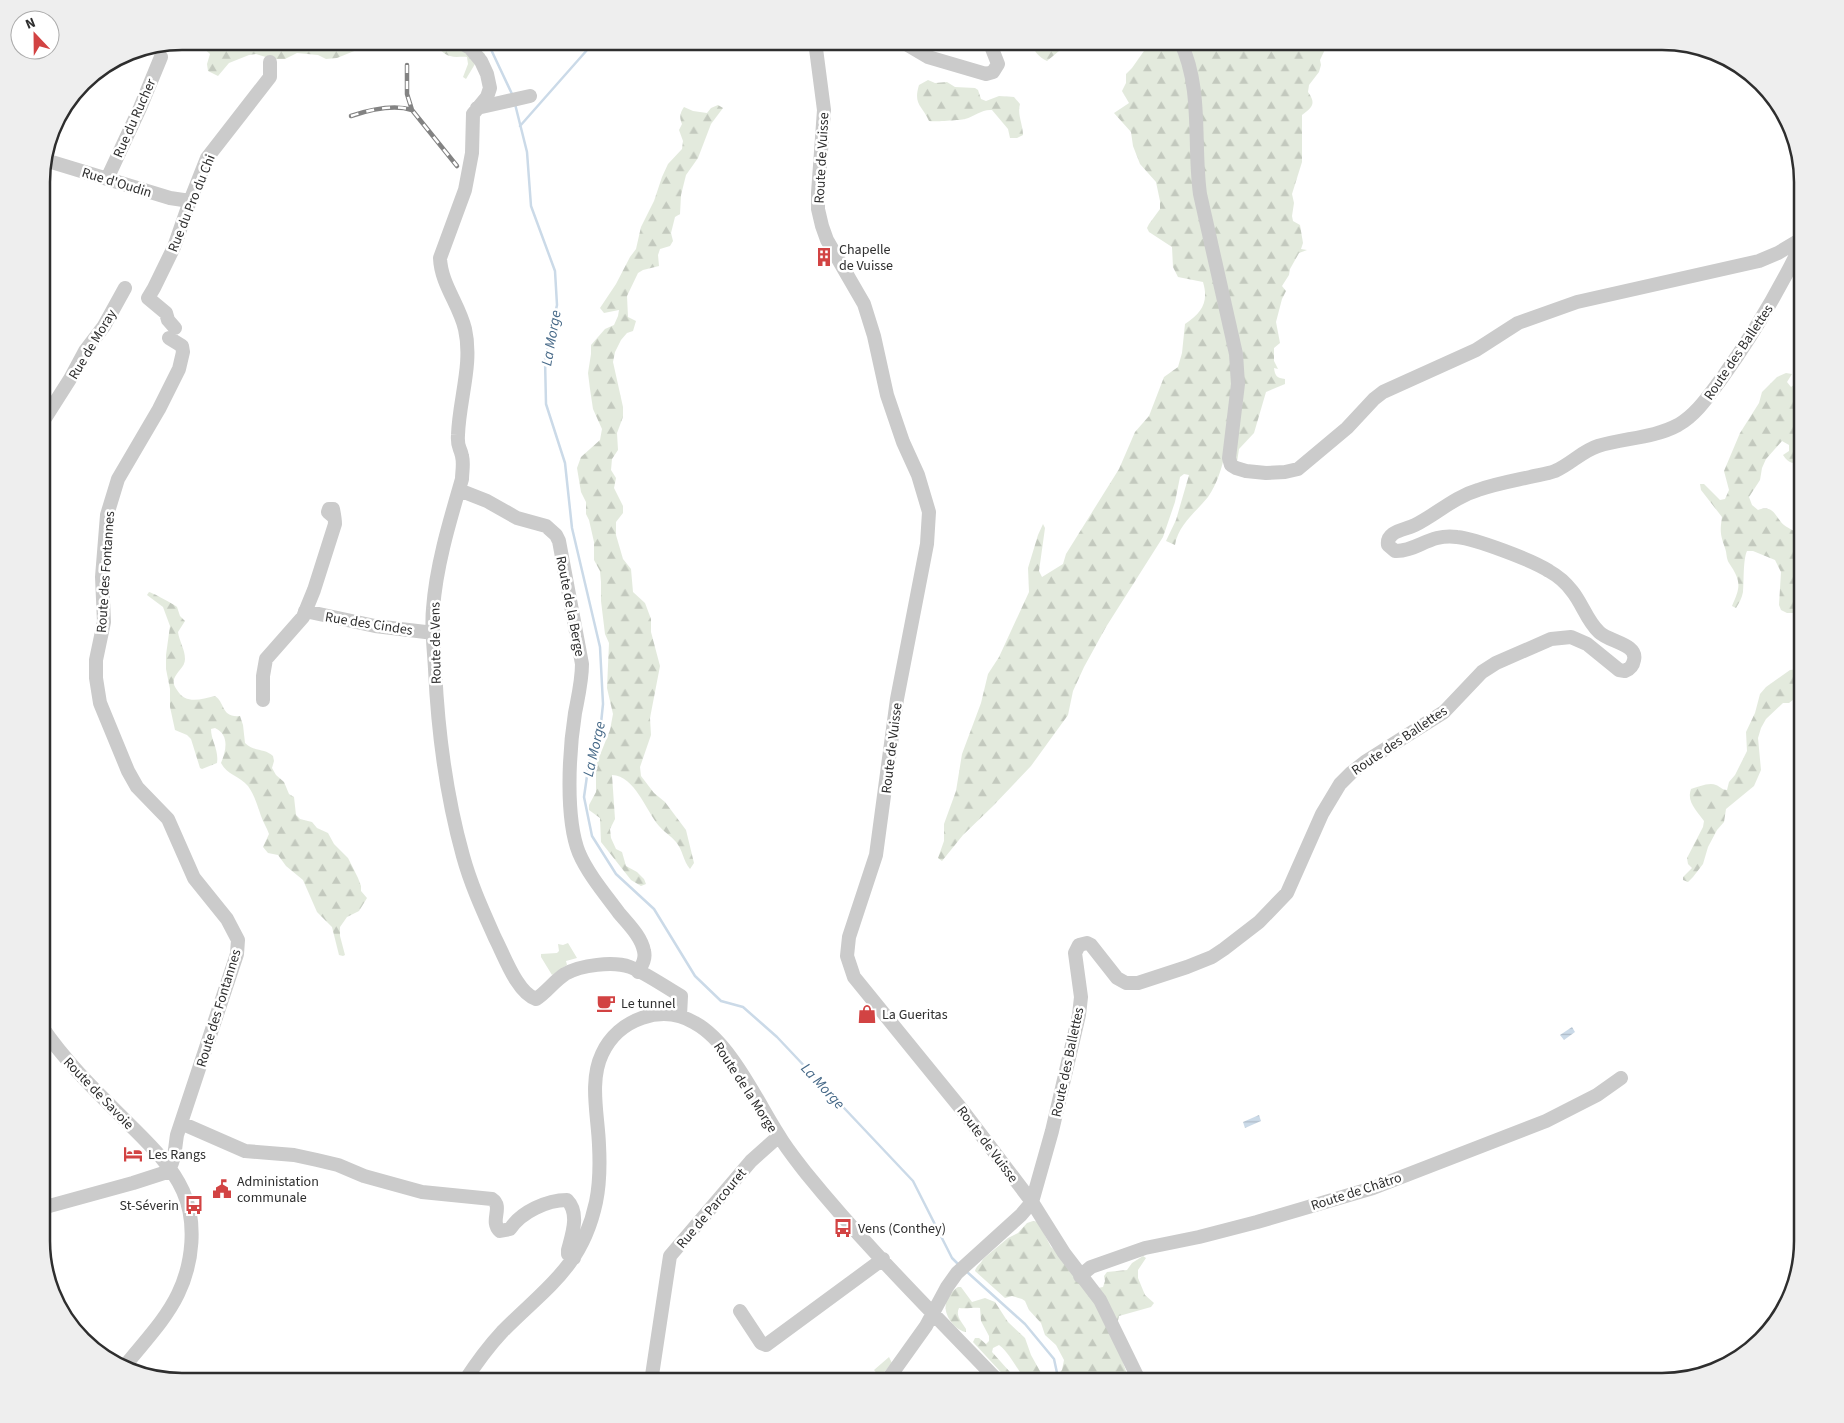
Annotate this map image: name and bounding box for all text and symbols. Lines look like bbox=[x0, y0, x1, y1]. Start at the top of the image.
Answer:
north arrow bbox=[10, 10, 60, 60]
text: N bbox=[22, 13, 39, 35]
street label: Rue du Rucher bbox=[109, 75, 161, 161]
street label: Route de Vuisse bbox=[810, 112, 834, 204]
street label: Rue du Pro du Chi bbox=[163, 152, 221, 255]
street label: Rue d'Oudin bbox=[79, 163, 154, 203]
place label: Chapelle de Vuisse bbox=[839, 240, 893, 276]
building icon: Chapelle de Vuisse bbox=[813, 246, 835, 268]
street label: Route des Ballettes bbox=[1699, 301, 1778, 404]
street label: Rue de Moray bbox=[64, 305, 122, 383]
water label: La Morge bbox=[536, 309, 567, 368]
street label: Route des Fontannes bbox=[92, 510, 120, 634]
street label: Route de la Berge bbox=[550, 554, 590, 658]
street label: Route de Vens bbox=[425, 602, 447, 684]
street label: Rue des Cindes bbox=[324, 607, 414, 641]
street label: Route des Ballettes bbox=[1348, 701, 1452, 780]
street label: Route de Vuisse bbox=[877, 702, 907, 795]
water label: La Morge bbox=[578, 719, 611, 779]
street label: Route des Fontannes bbox=[192, 947, 246, 1070]
cafe icon: Le tunnel bbox=[595, 992, 617, 1014]
place label: Le tunnel bbox=[621, 994, 676, 1014]
shop icon: La Gueritas bbox=[856, 1003, 878, 1025]
place label: La Gueritas bbox=[882, 1005, 948, 1025]
street label: Route des Ballettes bbox=[1047, 1005, 1089, 1119]
street label: Route de la Morge bbox=[708, 1038, 782, 1137]
street label: Route de Savoie bbox=[58, 1053, 138, 1134]
water label: La Morge bbox=[796, 1059, 849, 1114]
street label: Route de Vuisse bbox=[952, 1102, 1023, 1187]
hotel icon: Les Rangs bbox=[122, 1143, 144, 1165]
place label: Les Rangs bbox=[148, 1145, 206, 1165]
street label: Rue de Parcouret bbox=[672, 1164, 752, 1253]
street label: Route de Châtro bbox=[1308, 1168, 1404, 1216]
place label: Administation communale bbox=[237, 1172, 319, 1208]
public building icon: Administation communale bbox=[211, 1178, 233, 1200]
bus stop icon: St-Séverin bbox=[183, 1194, 205, 1216]
place label: St-Séverin bbox=[119, 1196, 179, 1216]
bus stop icon: Vens (Conthey) bbox=[832, 1217, 854, 1239]
place label: Vens (Conthey) bbox=[858, 1219, 946, 1239]

